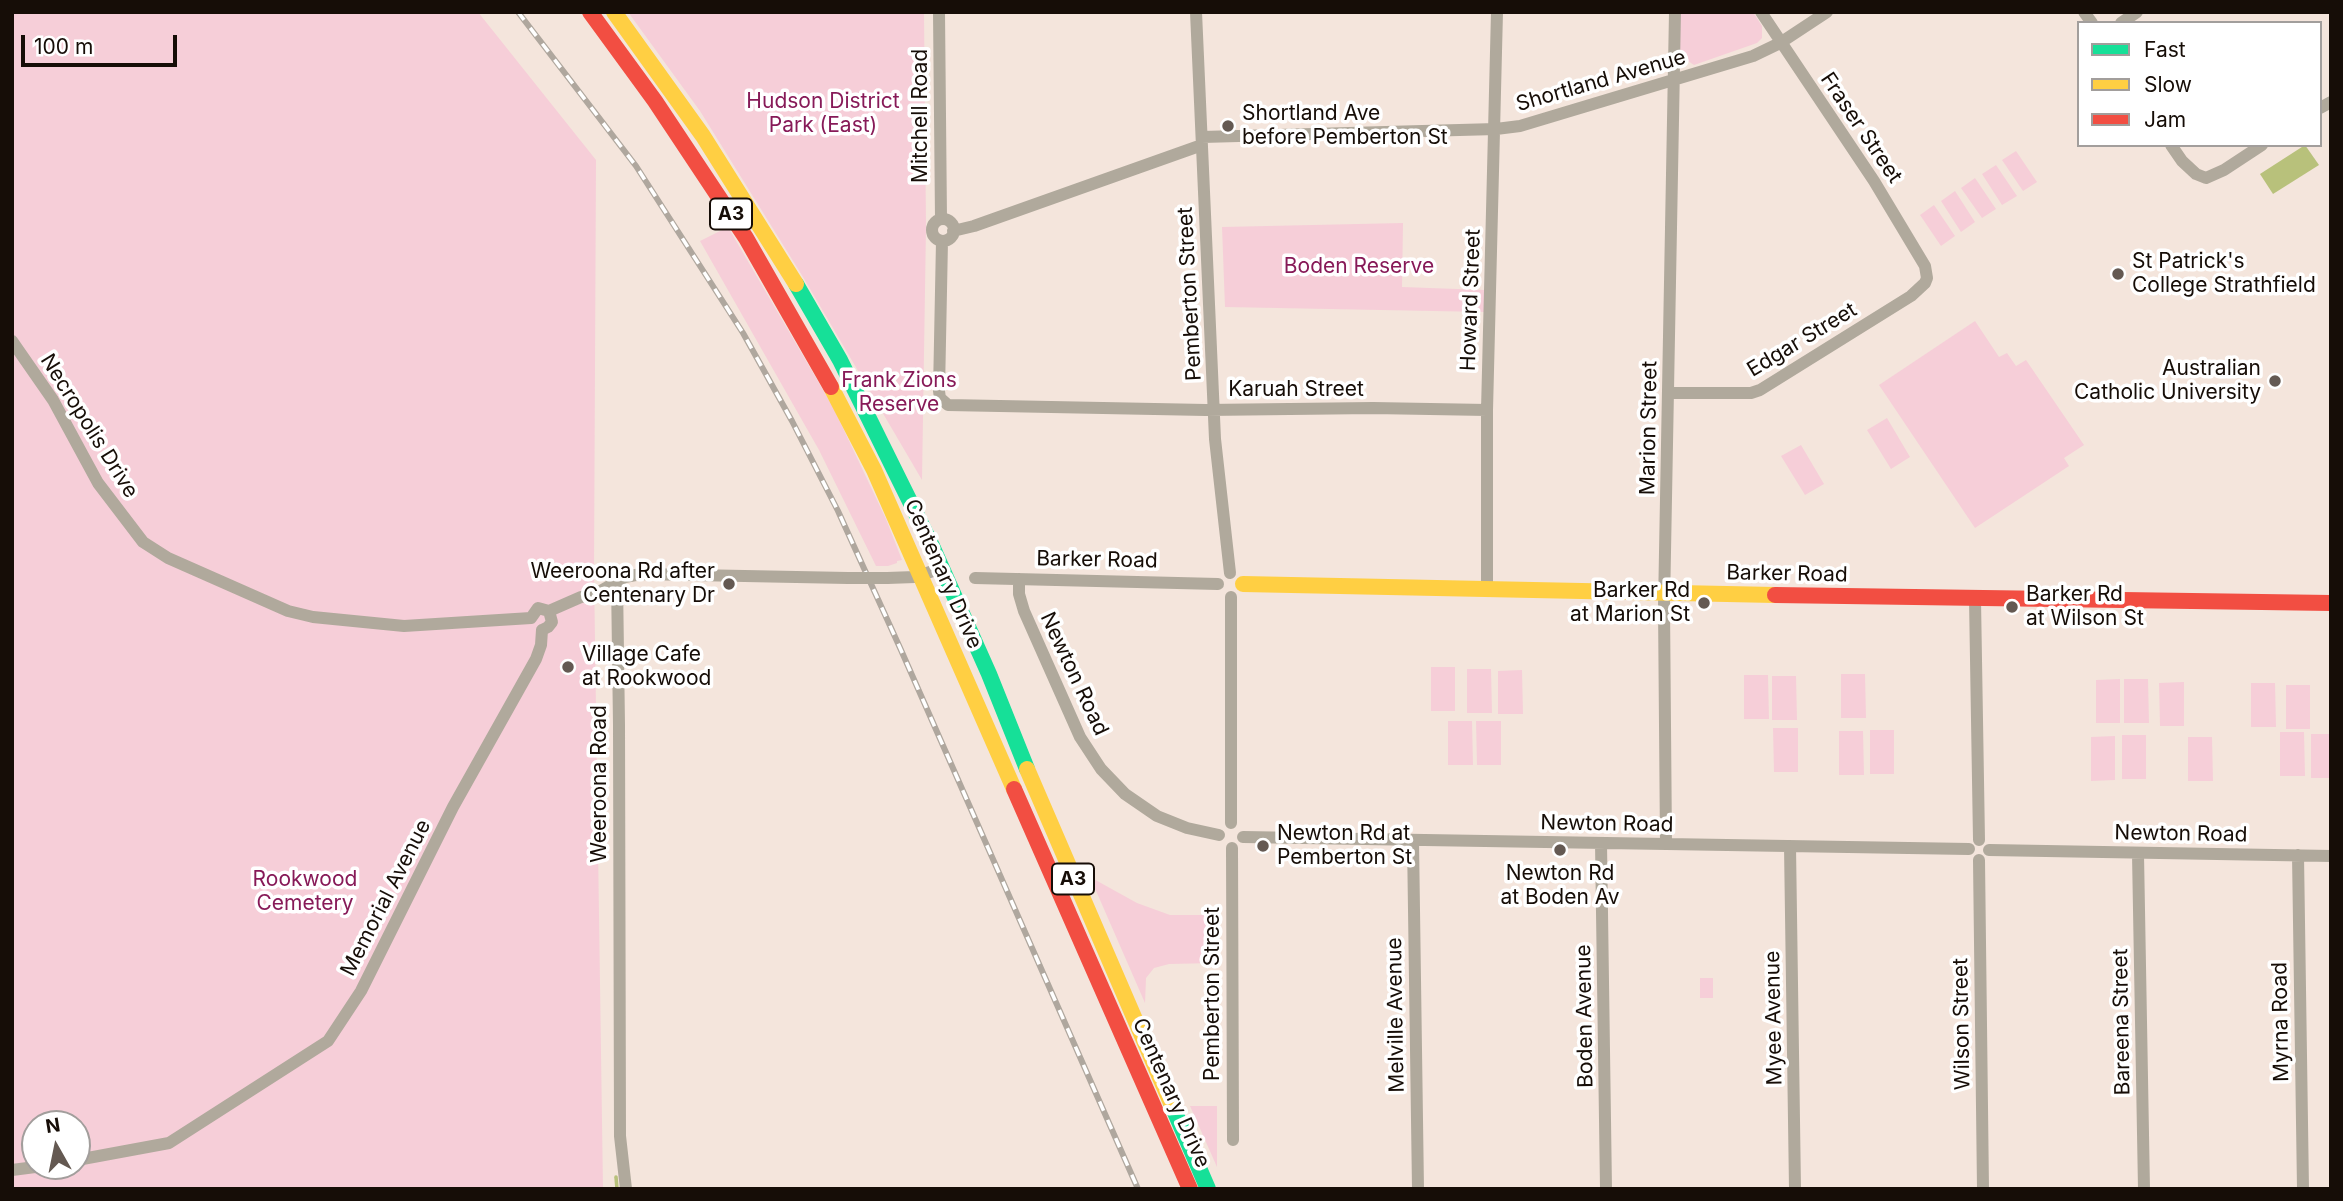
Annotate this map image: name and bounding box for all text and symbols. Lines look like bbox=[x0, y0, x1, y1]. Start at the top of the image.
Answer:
scale bar bbox=[24, 21, 180, 65]
legend bbox=[2077, 21, 2322, 147]
text: 100 m bbox=[34, 34, 93, 59]
text: Fast bbox=[2144, 37, 2186, 62]
street label: Shortland Avenue bbox=[1513, 45, 1689, 117]
street label: Mitchell Road bbox=[908, 49, 934, 183]
street label: Fraser Street bbox=[1815, 68, 1907, 188]
text: Slow bbox=[2144, 72, 2192, 97]
park label: Hudson District Park (East) bbox=[746, 89, 900, 139]
place label: Shortland Ave before Pemberton St bbox=[1242, 101, 1448, 151]
text: Jam bbox=[2144, 107, 2186, 132]
marker: Shortland Ave before Pemberton St bbox=[1220, 118, 1236, 134]
road number: A3 bbox=[710, 198, 752, 230]
street label: Pemberton Street bbox=[1173, 206, 1207, 382]
street label: Howard Street bbox=[1456, 228, 1486, 372]
place label: St Patrick's College Strathfield bbox=[2132, 249, 2316, 299]
park label: Boden Reserve bbox=[1284, 254, 1434, 280]
marker: St Patrick's College Strathfield bbox=[2110, 266, 2126, 282]
street label: Edgar Street bbox=[1743, 297, 1861, 383]
street label: Necropolis Drive bbox=[35, 349, 143, 503]
place label: Australian Catholic University bbox=[2074, 356, 2261, 406]
street label: Marion Street bbox=[1635, 361, 1663, 495]
park label: Frank Zions Reserve bbox=[841, 368, 957, 418]
marker: Australian Catholic University bbox=[2267, 373, 2283, 389]
street label: Karuah Street bbox=[1228, 377, 1364, 403]
street label: Centenary Drive bbox=[899, 495, 987, 653]
street label: Barker Road bbox=[1036, 546, 1158, 574]
place label: Weeroona Rd after Centenary Dr bbox=[530, 559, 715, 609]
street label: Barker Road bbox=[1726, 560, 1848, 588]
marker: Weeroona Rd after Centenary Dr bbox=[721, 576, 737, 592]
place label: Barker Rd at Marion St bbox=[1570, 578, 1690, 628]
place label: Barker Rd at Wilson St bbox=[2026, 582, 2144, 632]
marker: Barker Rd at Marion St bbox=[1696, 595, 1712, 611]
marker: Barker Rd at Wilson St bbox=[2004, 599, 2020, 615]
street label: Newton Road bbox=[1034, 608, 1114, 740]
place label: Village Cafe at Rookwood bbox=[582, 642, 711, 692]
marker: Village Cafe at Rookwood bbox=[560, 659, 576, 675]
street label: Weeroona Road bbox=[587, 705, 613, 863]
street label: Newton Road bbox=[1540, 810, 1674, 838]
street label: Memorial Avenue bbox=[336, 816, 436, 980]
street label: Newton Road bbox=[2114, 820, 2248, 848]
place label: Newton Rd at Pemberton St bbox=[1277, 821, 1412, 871]
marker: Newton Rd at Pemberton St bbox=[1255, 838, 1271, 854]
marker: Newton Rd at Boden Av bbox=[1552, 842, 1568, 858]
place label: Newton Rd at Boden Av bbox=[1500, 861, 1620, 911]
road number: A3 bbox=[1052, 864, 1094, 894]
park label: Rookwood Cemetery bbox=[253, 867, 357, 917]
street label: Pemberton Street bbox=[1200, 907, 1226, 1081]
street label: Melville Avenue bbox=[1382, 937, 1410, 1093]
street label: Boden Avenue bbox=[1571, 944, 1599, 1088]
street label: Bareena Street bbox=[2108, 948, 2136, 1096]
street label: Myee Avenue bbox=[1760, 950, 1788, 1086]
street label: Wilson Street bbox=[1948, 958, 1976, 1090]
street label: Myrna Road bbox=[2267, 962, 2295, 1082]
street label: Centenary Drive bbox=[1127, 1014, 1215, 1172]
north arrow bbox=[21, 1110, 91, 1180]
text: N bbox=[44, 1113, 62, 1138]

